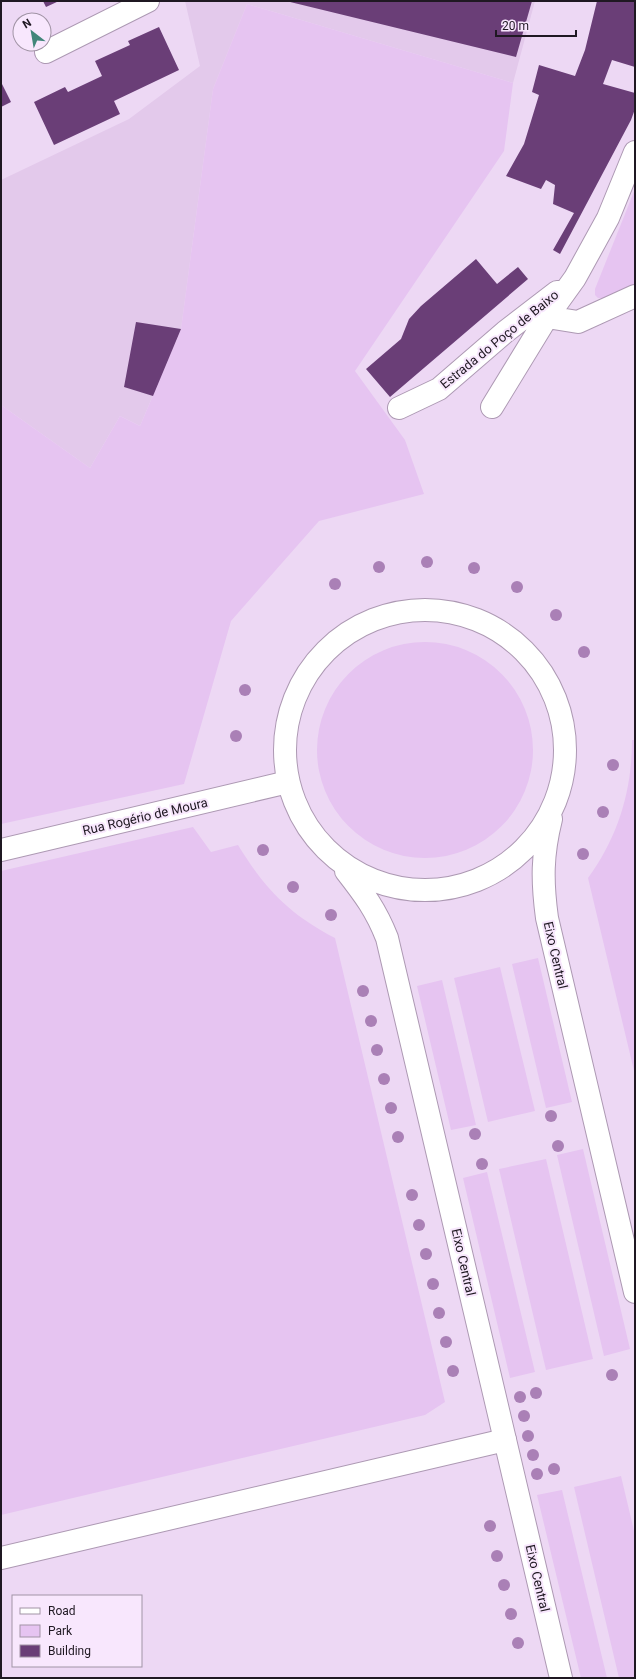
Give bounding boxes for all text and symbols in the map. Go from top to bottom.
north arrow [12,12,52,52]
scale bar [496,12,576,38]
text: N [20,16,34,31]
text: 20 m [502,19,529,33]
street label: Estrada do Poço de Baixo [437,287,561,392]
street label: Rua Rogério de Moura [81,795,209,838]
street label: Eixo Central [540,920,571,990]
street label: Eixo Central [448,1227,479,1297]
street label: Eixo Central [522,1543,553,1613]
legend [12,1595,142,1667]
text: Road [48,1604,76,1618]
text: Park [48,1624,73,1638]
text: Building [48,1644,91,1658]

